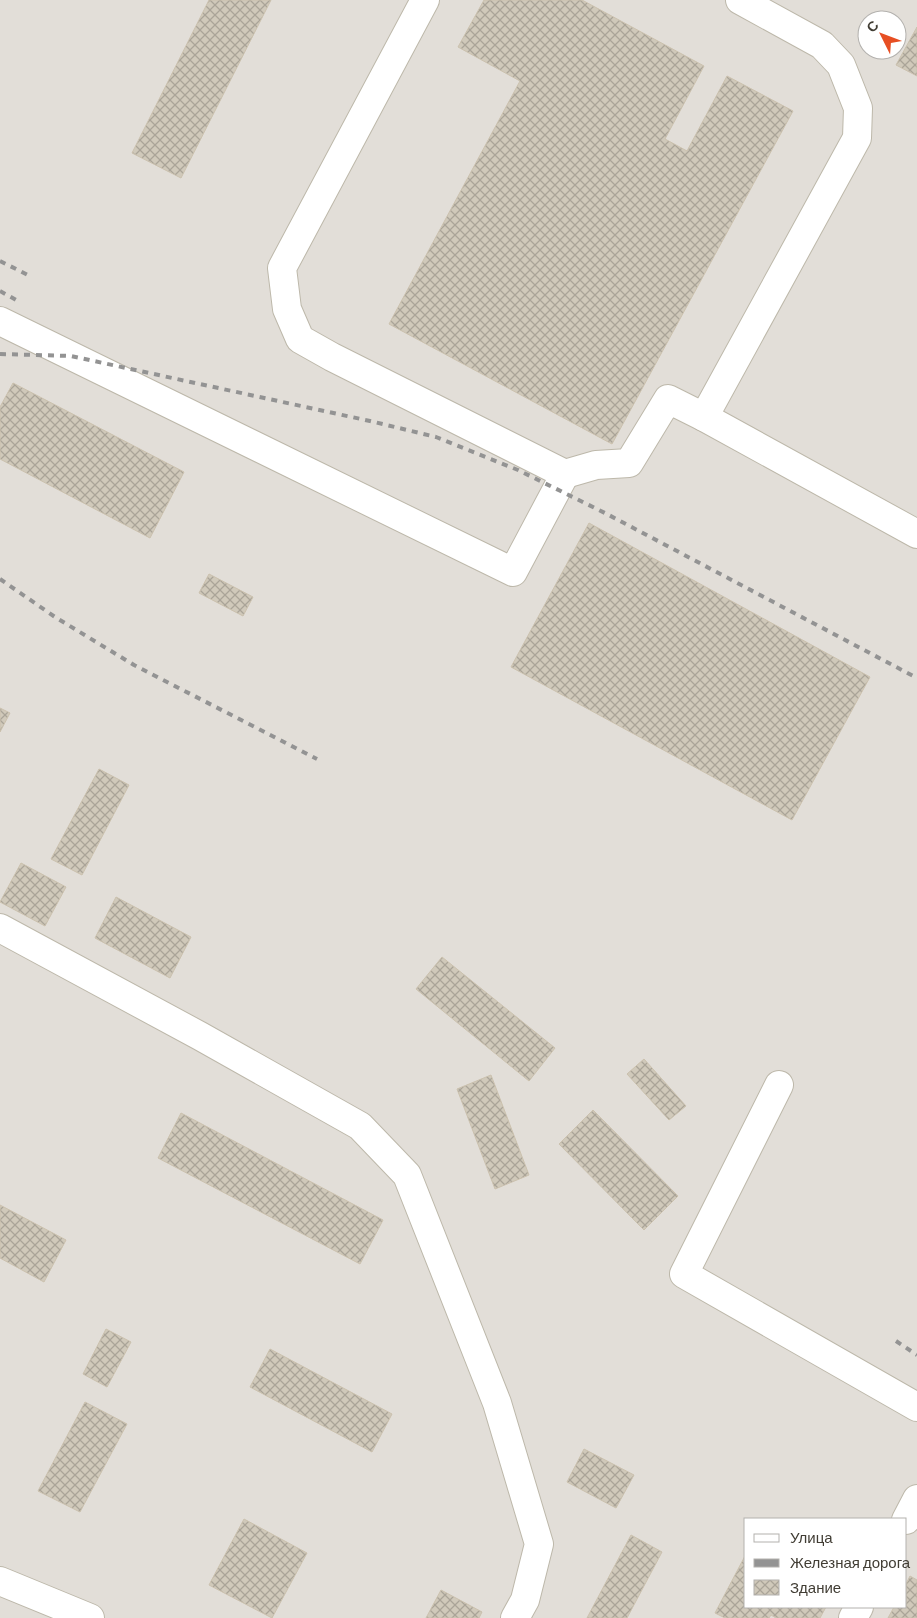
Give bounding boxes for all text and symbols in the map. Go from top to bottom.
north arrow [857,10,907,60]
text: С [862,17,882,35]
legend [744,1518,907,1608]
text: Улица [790,1528,833,1546]
text: Железная дорога [790,1553,911,1571]
text: Здание [790,1578,841,1596]

